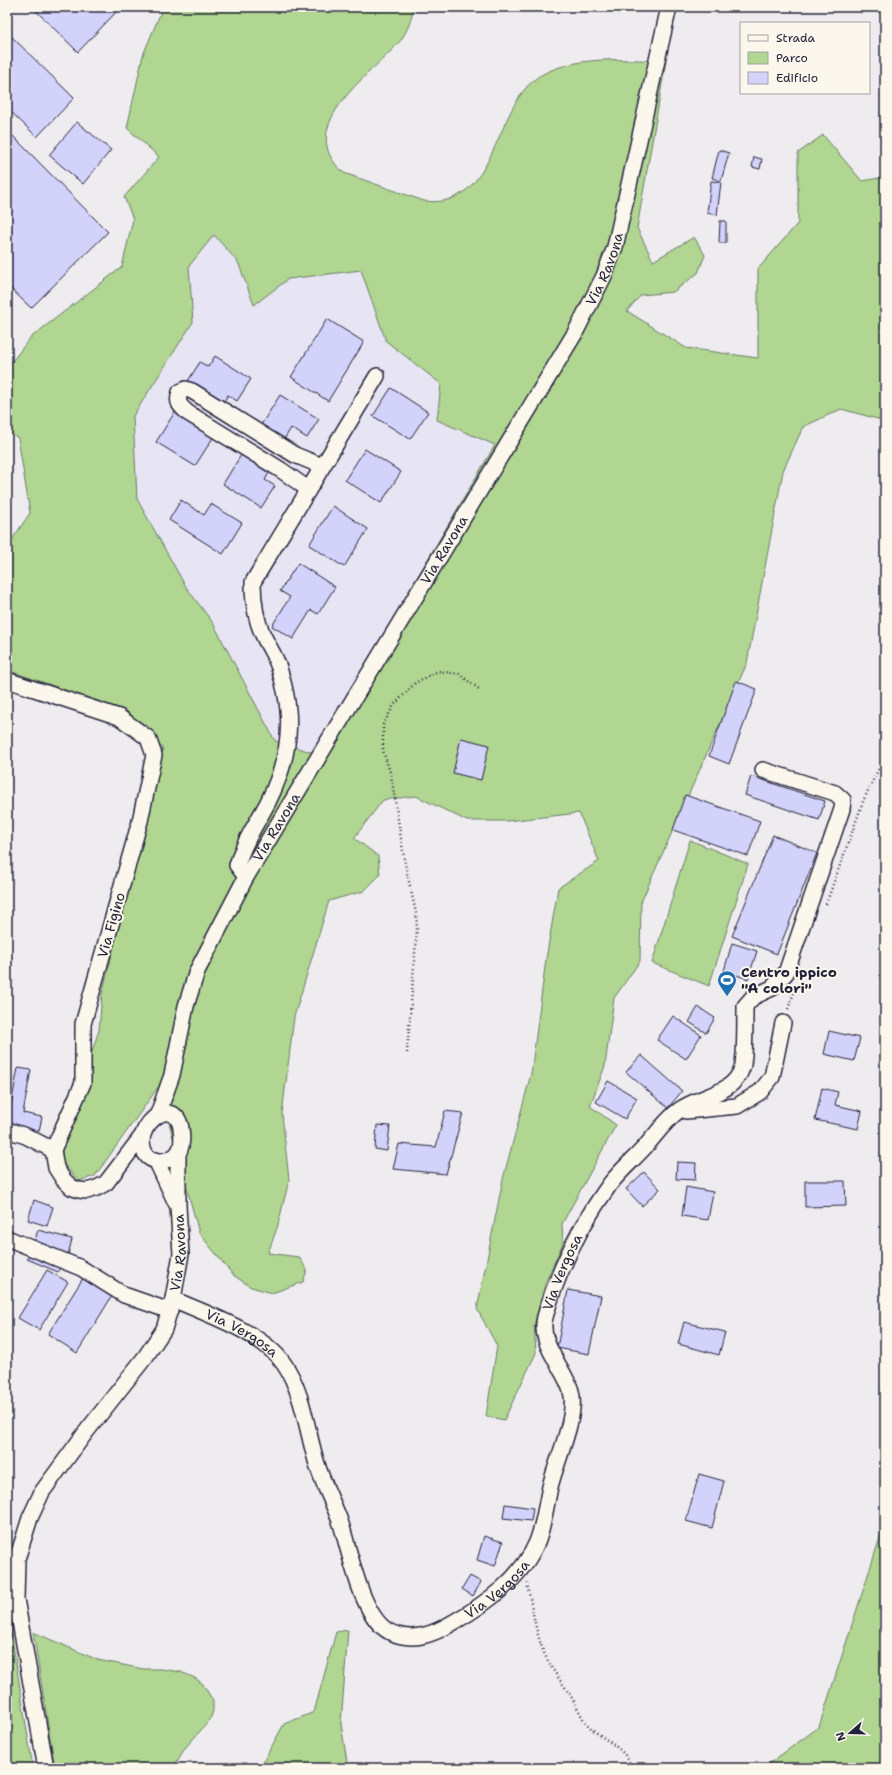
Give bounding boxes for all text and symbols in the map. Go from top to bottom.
legend [740,22,870,94]
text: Strada [776,30,816,46]
text: Parco [776,50,808,66]
text: Edificio [776,70,818,86]
street label: Via Ravona [582,231,627,309]
street label: Via Ravona [416,512,472,587]
street label: Via Ravona [249,789,304,865]
street label: Via Figino [93,890,129,960]
place label: Centro ippico "A colori" [741,963,837,997]
sports icon: Centro ippico "A colori" [716,969,738,997]
street label: Via Ravona [166,1214,190,1293]
street label: Via Vergosa [538,1231,586,1312]
street label: Via Vergosa [203,1305,282,1361]
street label: Via Vergosa [461,1556,534,1623]
north arrow [830,1713,870,1753]
text: N [832,1729,850,1743]

